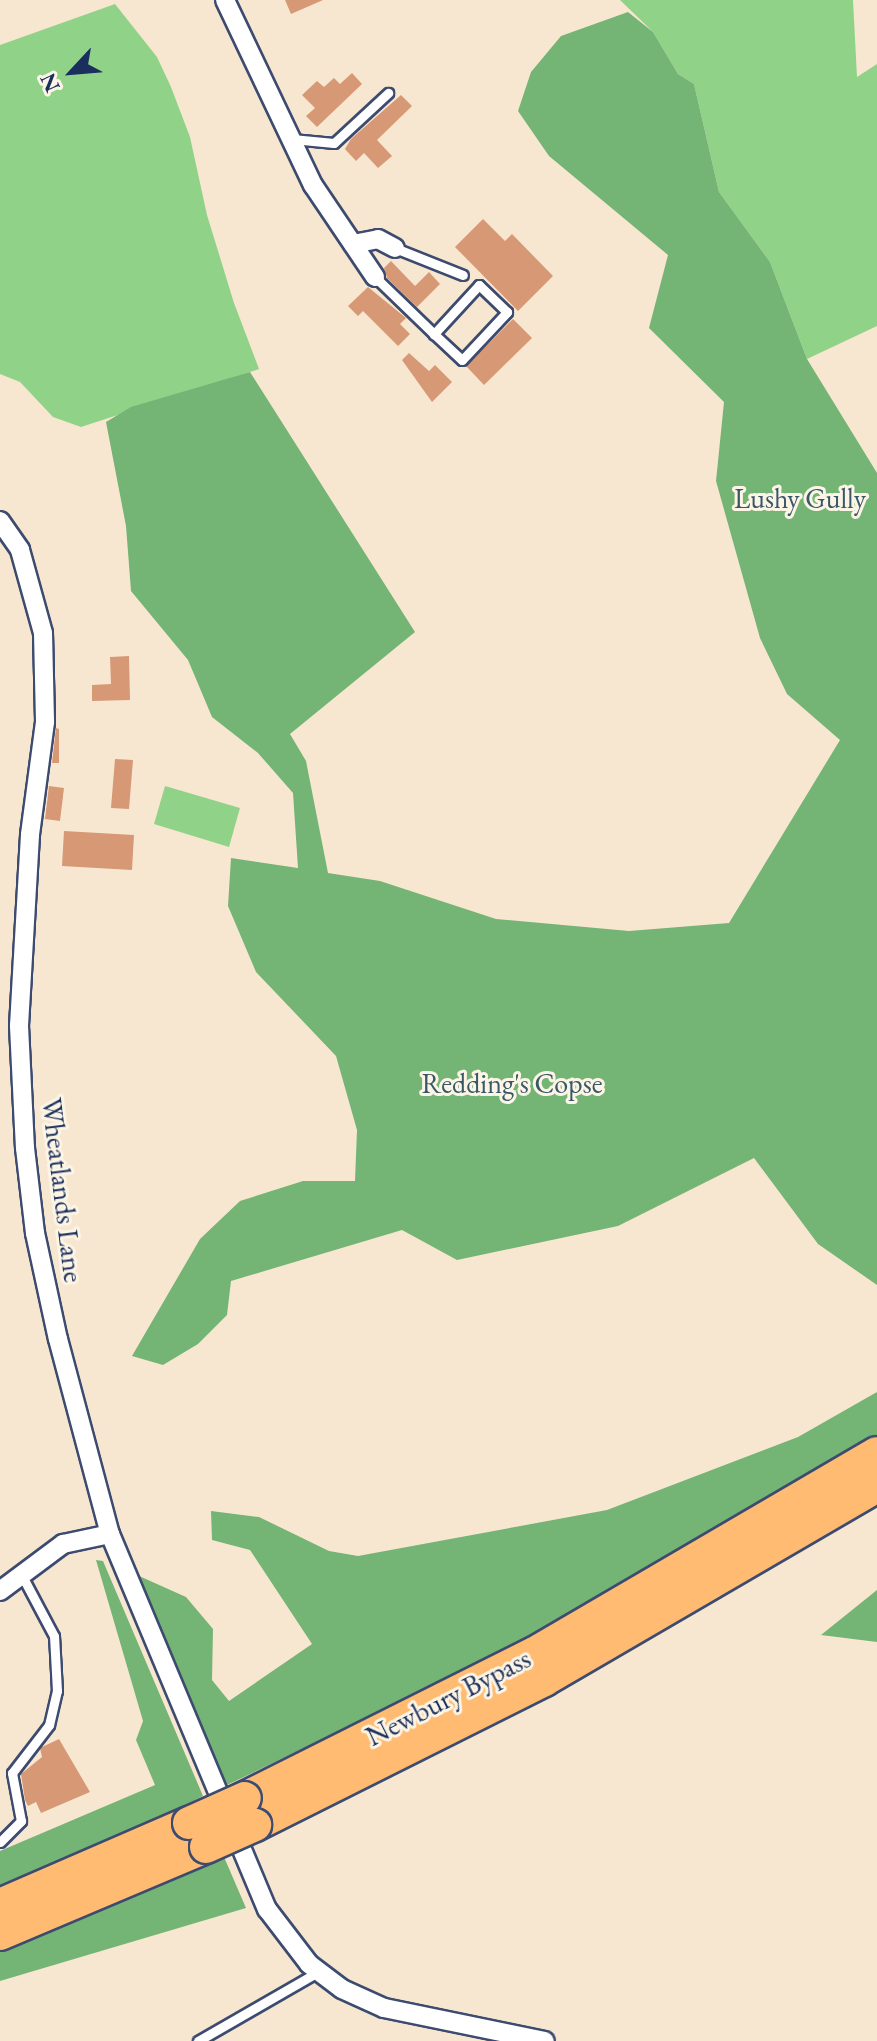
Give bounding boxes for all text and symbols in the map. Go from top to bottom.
north arrow [32,32,112,112]
text: N [33,68,67,97]
park label: Lushy Gully [734,481,866,515]
park label: Redding's Copse [421,1066,603,1100]
street label: Wheatlands Lane [35,1096,91,1284]
street label: Newbury Bypass [360,1641,536,1753]

